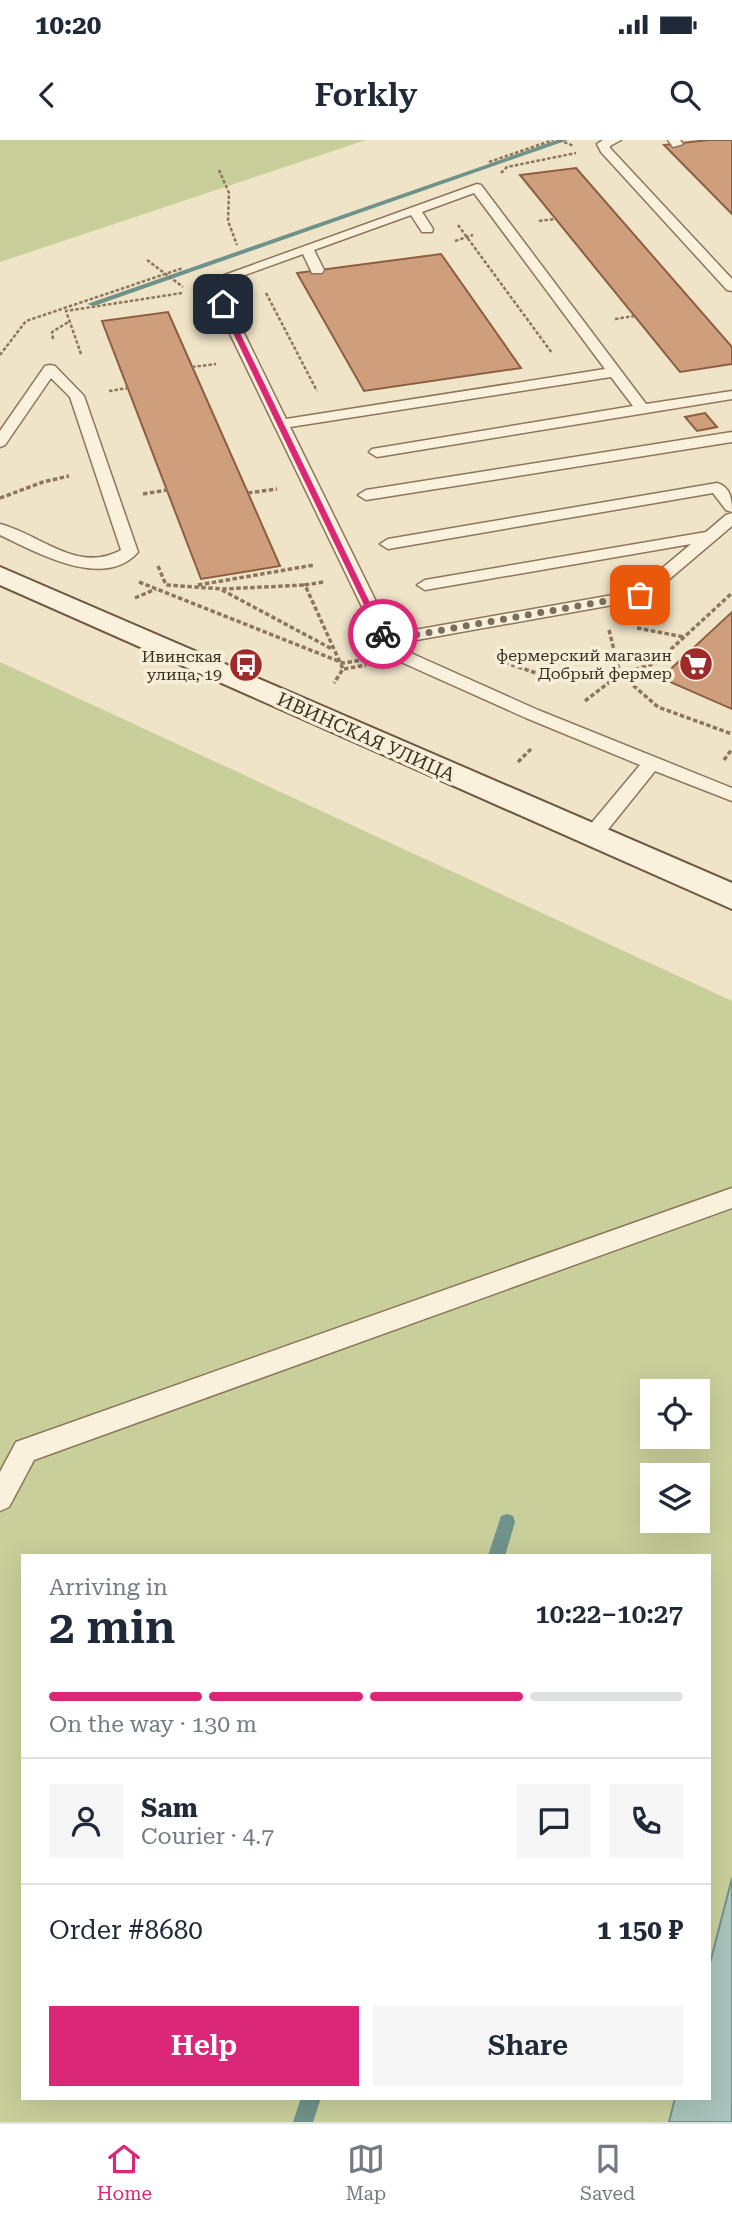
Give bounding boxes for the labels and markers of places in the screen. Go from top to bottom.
pin [193,274,253,334]
pin [610,565,670,625]
supermarket icon: фермерский магазин Добрый фермер [677,645,715,683]
bus stop icon: Ивинская улица, 19 [227,646,265,684]
place label: фермерский магазин Добрый фермер [496,646,672,683]
place label: Ивинская улица, 19 [142,647,222,684]

